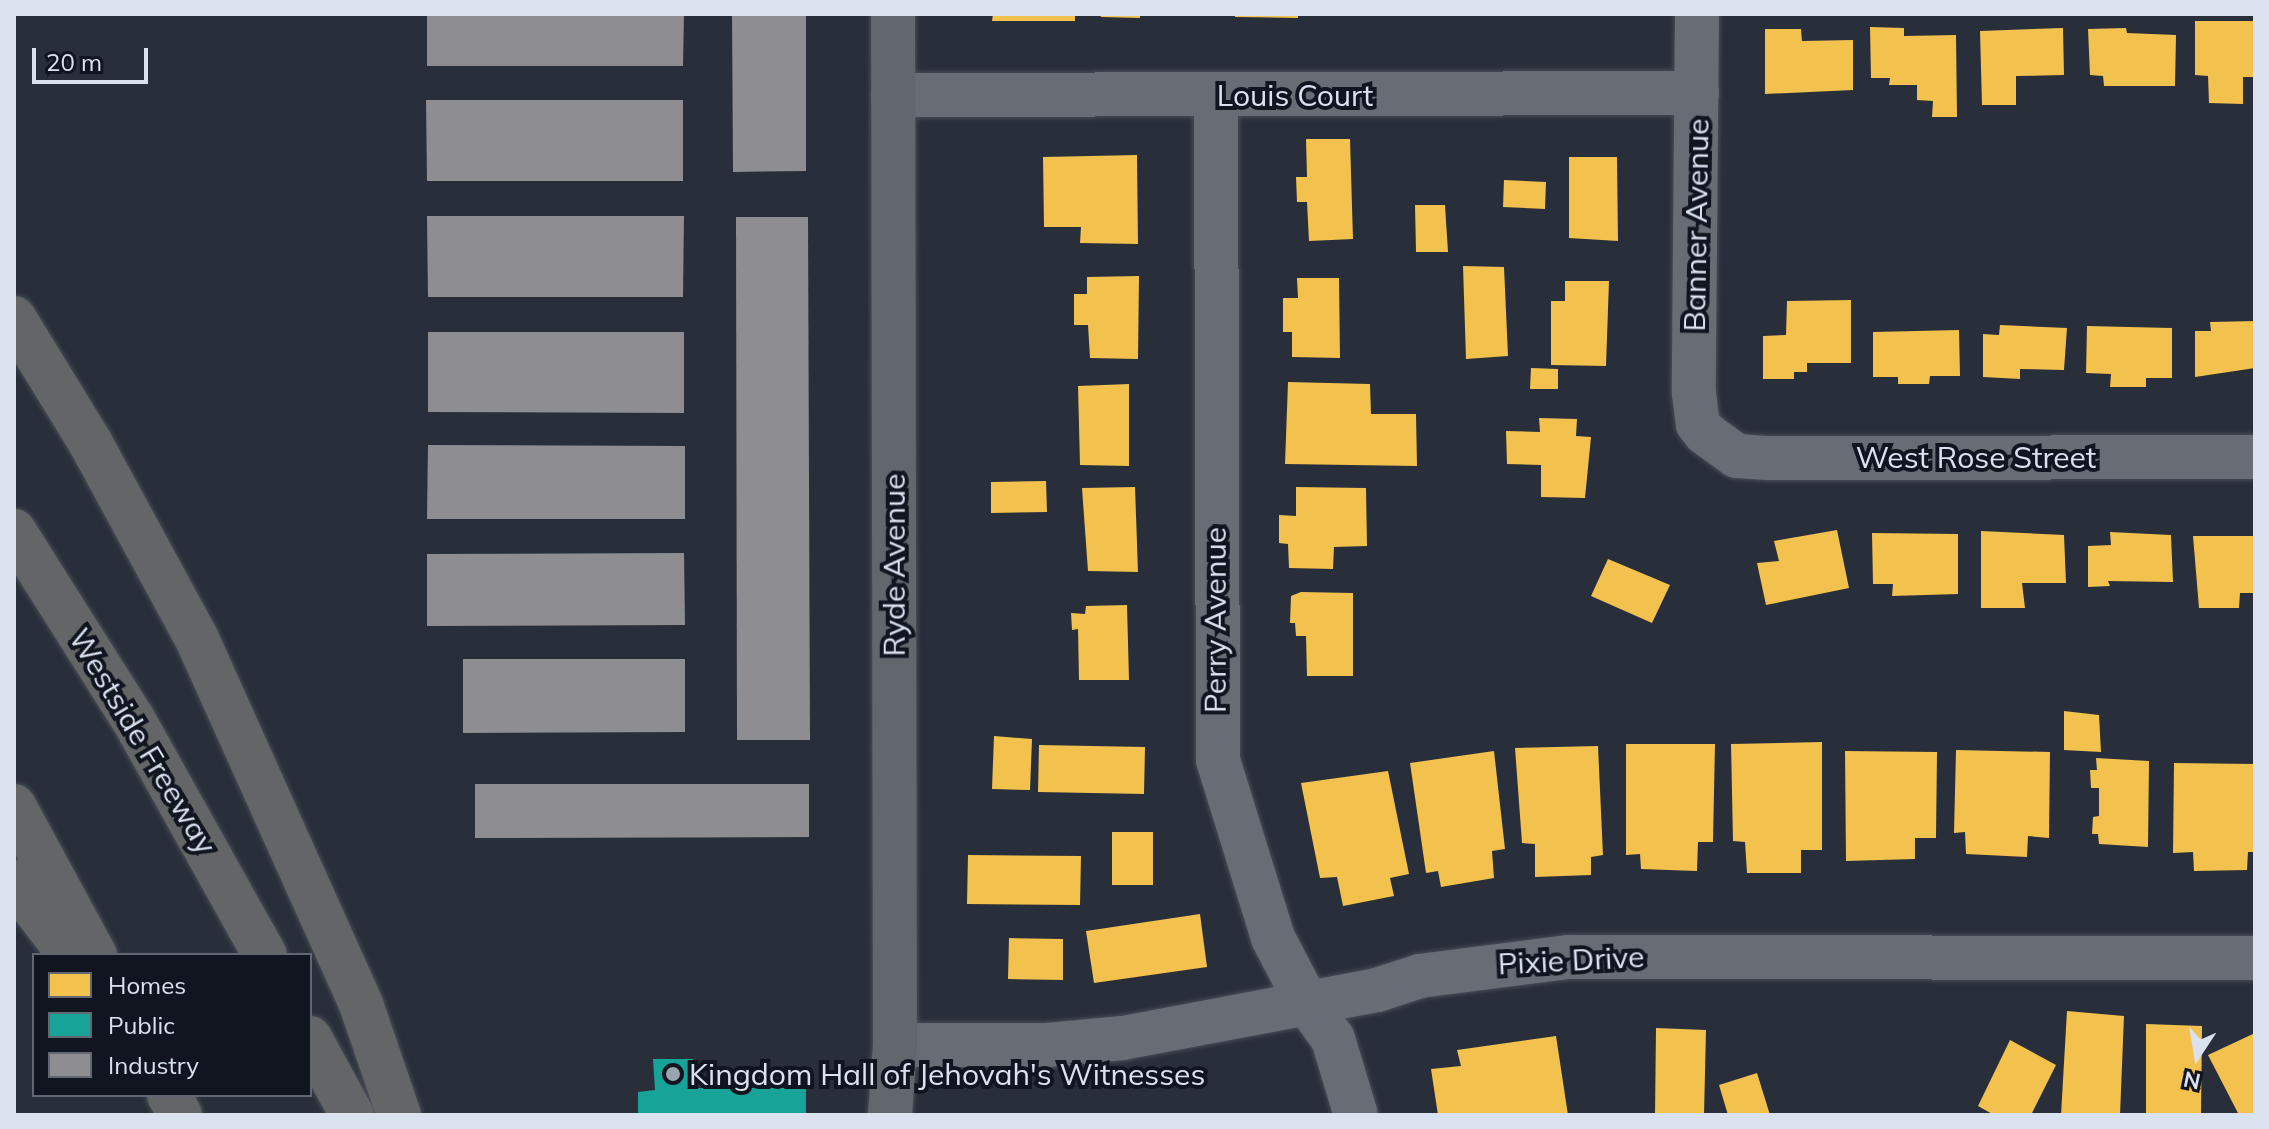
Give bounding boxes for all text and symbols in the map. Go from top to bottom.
scale bar [36,32,152,82]
text: 20 m [46,47,102,77]
street label: Louis Court [1217,77,1373,113]
street label: Banner Avenue [1676,118,1716,332]
street label: West Rose Street [1856,439,2096,475]
street label: Ryde Avenue [876,473,912,657]
street label: Perry Avenue [1197,527,1233,713]
street label: Westside Freeway [61,622,225,860]
street label: Pixie Drive [1497,938,1645,982]
legend [32,953,312,1097]
text: Homes [108,970,186,1000]
text: Public [108,1010,175,1040]
north arrow [2157,1017,2237,1097]
text: Industry [108,1050,199,1080]
place label: Kingdom Hall of Jehovah's Witnesses [689,1056,1205,1092]
marker: Kingdom Hall of Jehovah's Witnesses [664,1065,682,1083]
text: N [2181,1065,2203,1096]

